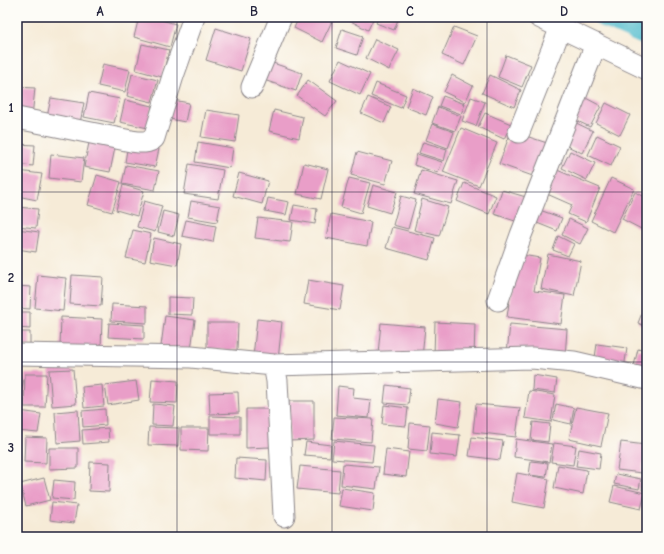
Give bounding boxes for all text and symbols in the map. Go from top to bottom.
text: A [96,4,104,19]
text: B [250,4,258,19]
text: C [406,4,414,19]
text: D [560,4,568,19]
text: 1 [8,100,14,115]
text: 2 [8,270,14,285]
text: 3 [8,440,14,455]

